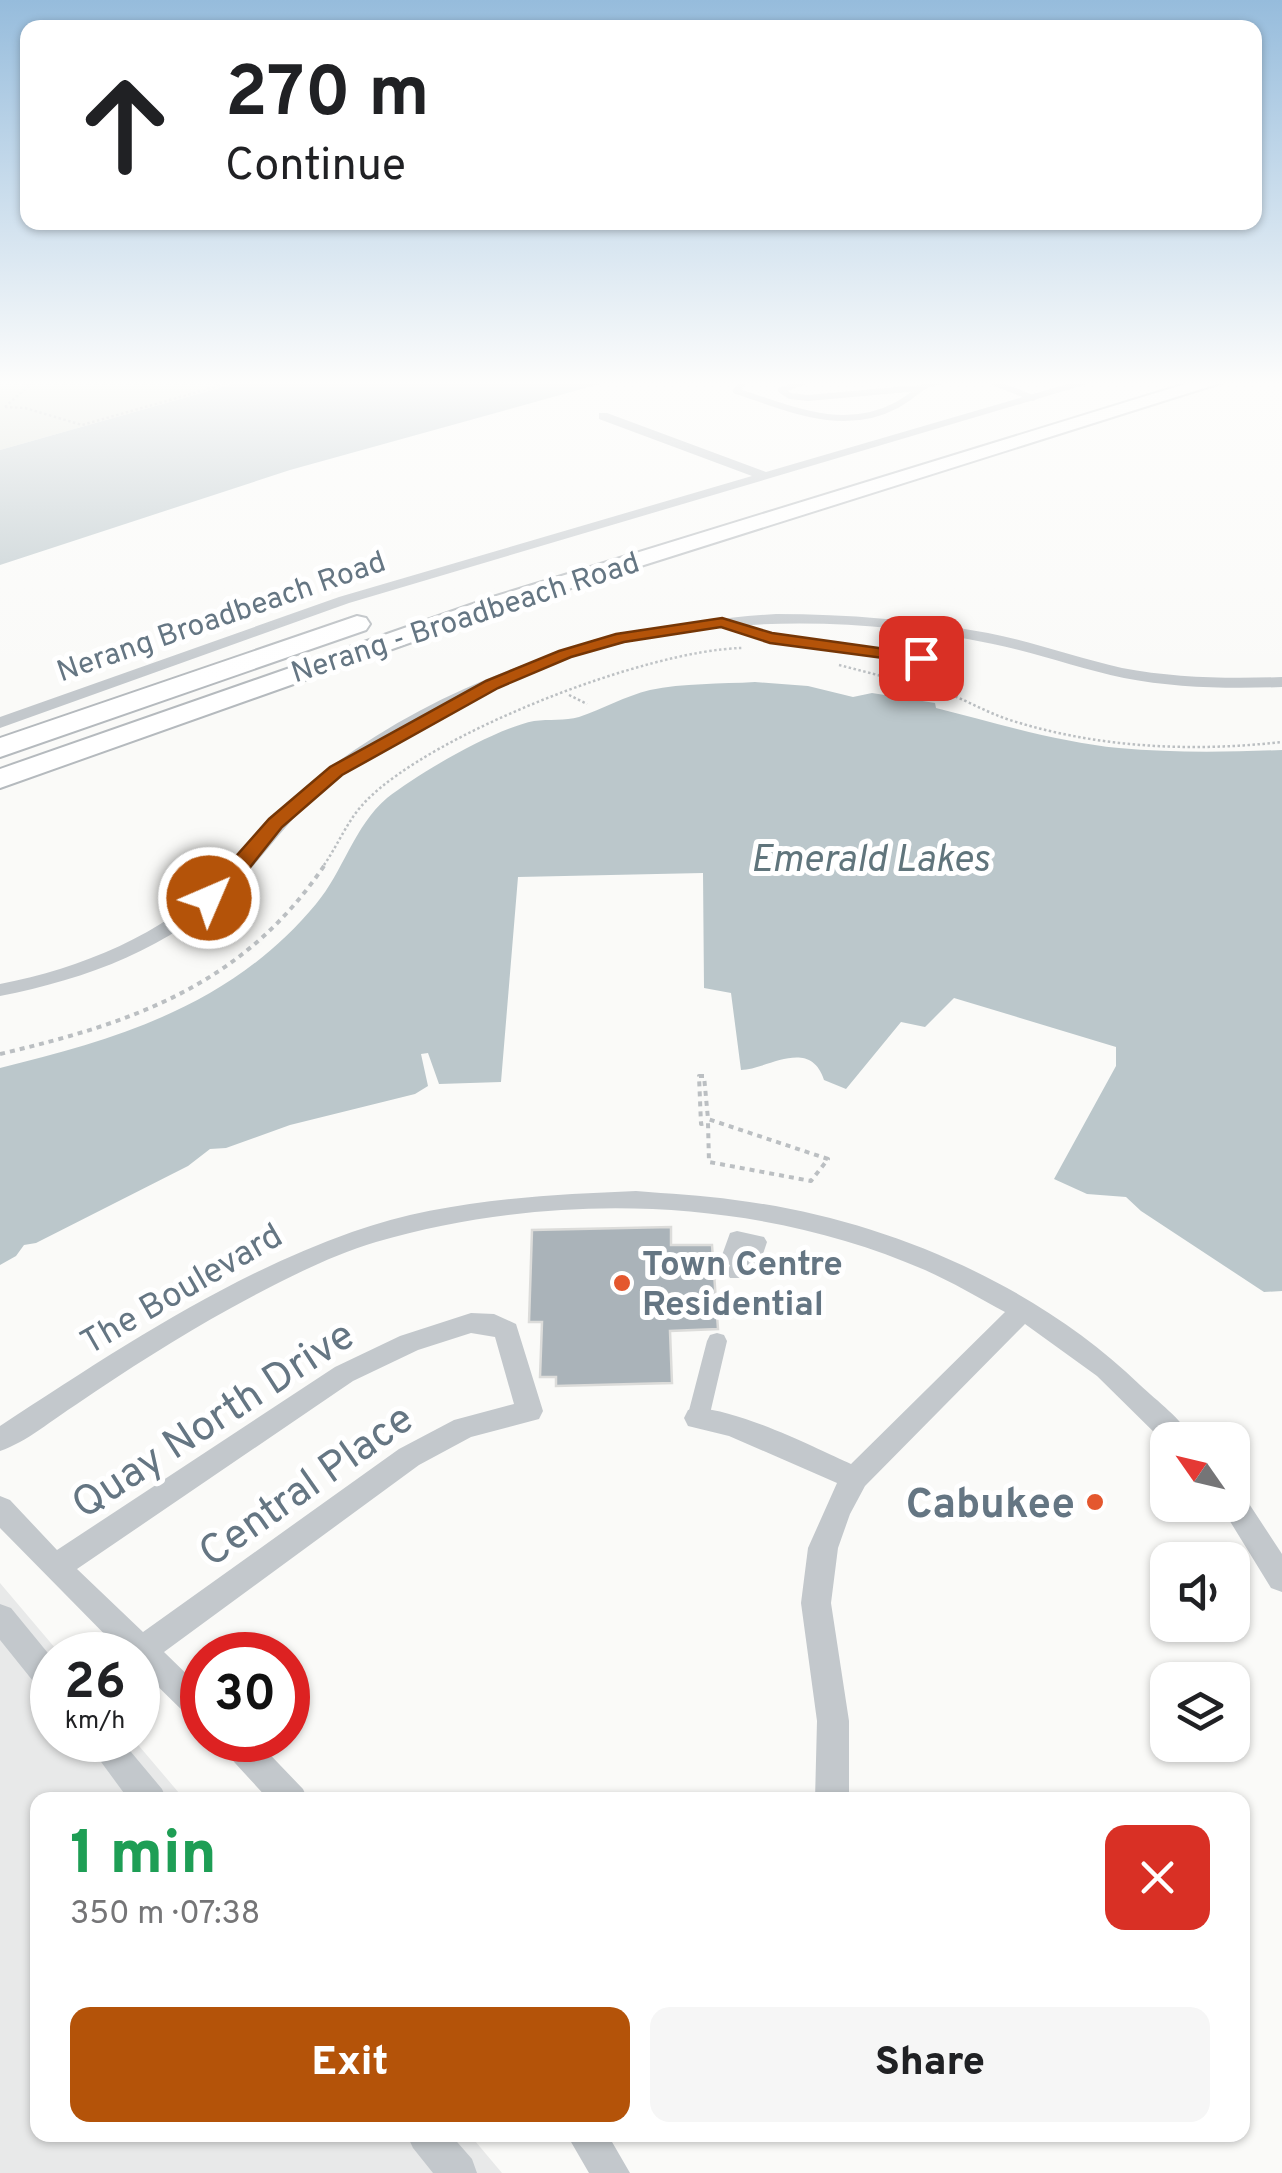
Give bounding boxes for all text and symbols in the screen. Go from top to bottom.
text: 270 m [225,52,430,141]
icon: ahead [60,60,190,190]
text: Continue [225,139,406,196]
street label: Nerang Broadbeach Road [53,545,391,692]
street label: Nerang - Broadbeach Road [287,546,645,693]
pin [879,616,964,701]
icon: arrive [894,631,949,686]
water label: Emerald Lakes [751,837,990,886]
position arrow [157,846,261,950]
street label: The Boulevard [74,1215,291,1366]
place label: Town Centre Residential [642,1244,843,1328]
marker: Town Centre Residential [611,1272,633,1294]
street label: Quay North Drive [63,1311,366,1533]
street label: Central Place [190,1394,425,1581]
north arrow [1150,1422,1250,1522]
map controls [1150,1422,1250,1762]
place label: Cabukee [906,1480,1075,1533]
marker: Cabukee [1084,1491,1106,1513]
button: sound [1150,1542,1250,1642]
speed limit sign: 30 [180,1632,310,1762]
text: 26 [64,1653,126,1716]
button: layers [1150,1662,1250,1762]
text: km/h [65,1706,125,1738]
text: 1 min [70,1819,217,1895]
button: close [1105,1825,1210,1930]
text: 350 m · 07:38 [70,1895,260,1935]
button: Exit [70,2007,630,2122]
button: Share [650,2007,1210,2122]

